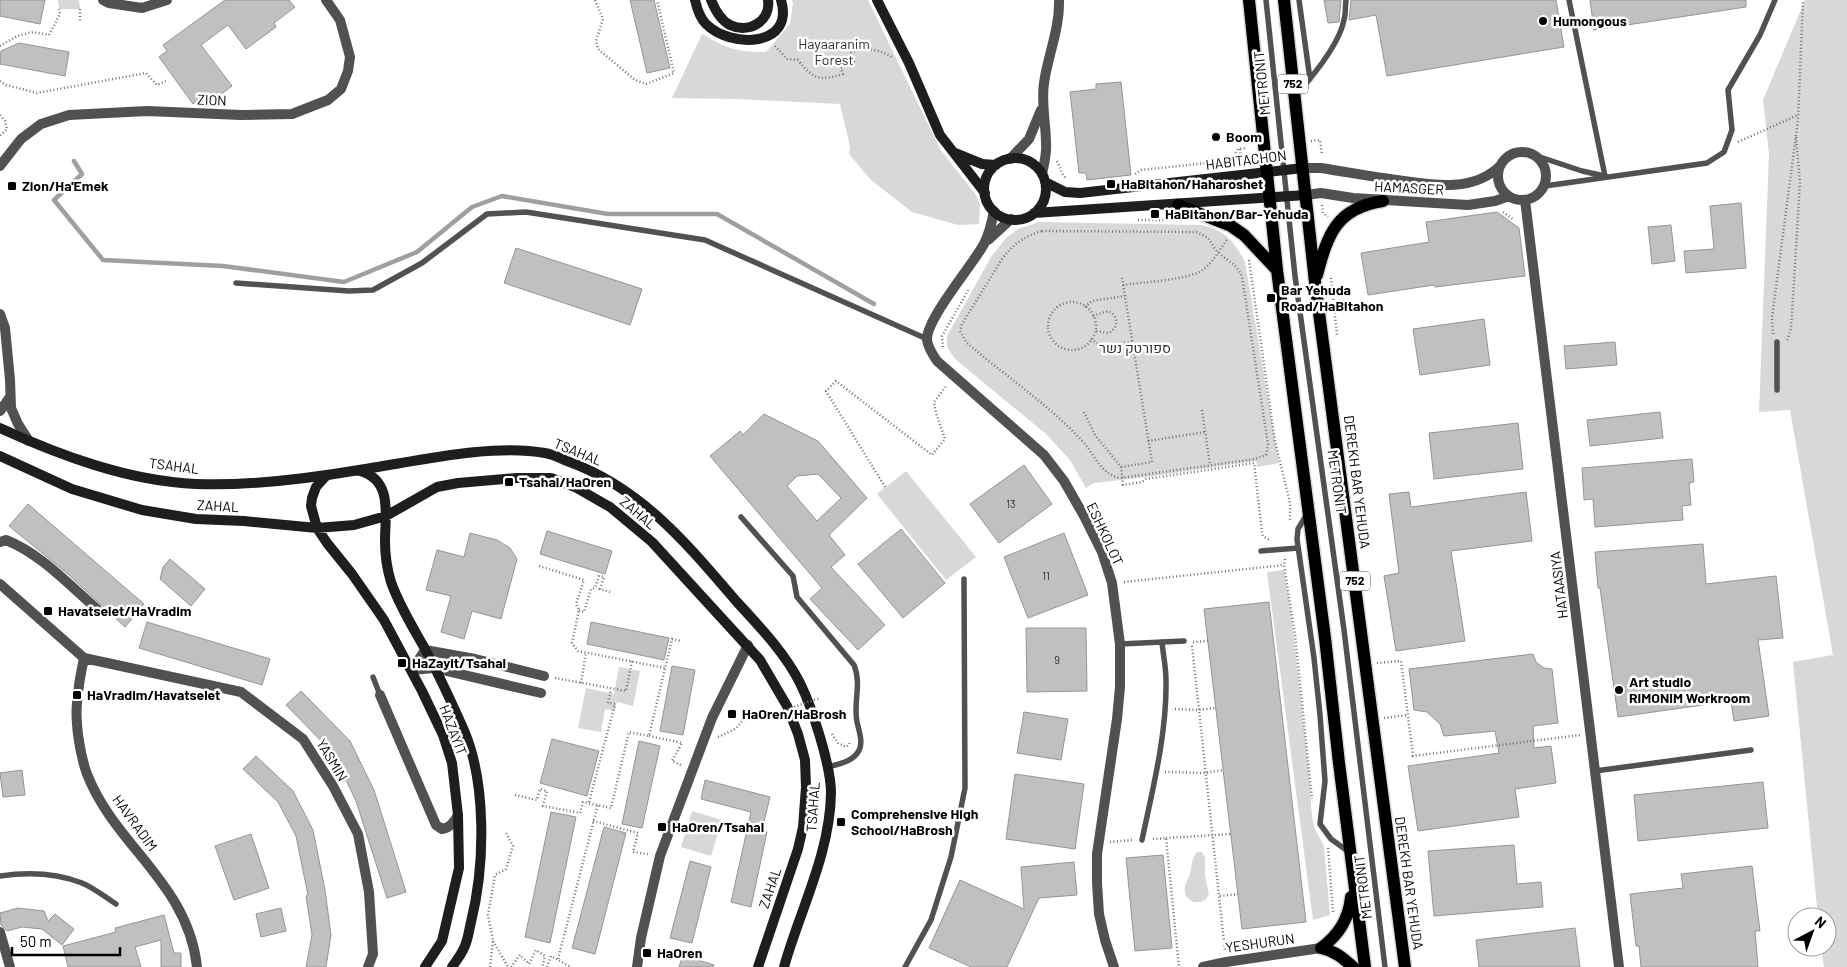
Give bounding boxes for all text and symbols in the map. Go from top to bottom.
place label: Humongous [1553,12,1627,29]
marker: Humongous [1537,15,1549,27]
park label: Hayaaranim Forest [798,35,870,68]
street label: METRONIT [1250,50,1273,116]
road number: 752 [1278,74,1308,94]
street label: ZION [197,90,227,109]
place label: Boom [1226,128,1262,145]
marker: Boom [1210,131,1222,143]
street label: HABITACHON [1204,146,1287,173]
place label: HaBitahon/Haharoshet [1121,175,1263,192]
place label: Zion/Ha'Emek [22,177,109,194]
street label: HAMASGER [1374,177,1444,198]
marker: HaBitahon/Haharoshet [1105,178,1117,190]
marker: Zion/Ha'Emek [6,180,18,192]
place label: HaBitahon/Bar-Yehuda [1165,205,1308,222]
marker: HaBitahon/Bar-Yehuda [1149,208,1161,220]
place label: Bar Yehuda Road/HaBitahon [1281,281,1383,314]
marker: Bar Yehuda Road/HaBitahon [1265,292,1277,304]
park label: ספורטק נשר [1099,339,1171,356]
street label: DEREKH BAR YEHUDA [1341,414,1374,550]
street label: TSAHAL [552,434,605,469]
street label: METRONIT [1325,449,1350,515]
street label: TSAHAL [148,454,200,477]
place label: Tsahal/HaOren [519,473,611,490]
marker: Tsahal/HaOren [503,476,515,488]
street label: ZAHAL [617,493,660,533]
street label: ZAHAL [197,496,239,515]
house number: 13 [1006,497,1016,510]
street label: ESHKOLOT [1084,500,1127,568]
street label: HATAASIYA [1546,550,1571,620]
house number: 11 [1042,569,1050,582]
road number: 752 [1340,572,1370,590]
place label: Havatselet/HaVradim [58,602,192,619]
marker: Havatselet/HaVradim [42,605,54,617]
house number: 9 [1054,653,1060,666]
place label: HaZayit/Tsahal [412,654,506,671]
marker: HaZayit/Tsahal [396,657,408,669]
place label: Art studio RIMONIM Workroom [1629,673,1751,706]
marker: Art studio RIMONIM Workroom [1613,684,1625,696]
place label: HaVradim/Havatselet [87,686,220,703]
marker: HaVradim/Havatselet [71,689,83,701]
street label: HAZAYIT [436,702,471,758]
place label: HaOren/HaBrosh [742,705,846,722]
marker: HaOren/HaBrosh [726,708,738,720]
street label: YASMIN [313,736,352,784]
street label: TSAHAL [802,781,823,833]
street label: HAVRADIM [109,791,161,854]
place label: Comprehensive High School/HaBrosh [851,805,978,838]
street label: DEREKH BAR YEHUDA [1392,815,1427,951]
marker: Comprehensive High School/HaBrosh [835,816,847,828]
place label: HaOren/Tsahal [672,818,764,835]
marker: HaOren/Tsahal [656,821,668,833]
street label: METRONIT [1350,854,1375,920]
street label: ZAHAL [755,865,784,910]
north arrow [1787,907,1837,957]
text: N [1812,912,1830,931]
scale bar [12,924,120,956]
street label: YESHURUN [1224,929,1296,956]
text: 50 m [20,932,52,950]
place label: HaOren [657,944,702,961]
marker: HaOren [641,947,653,959]

